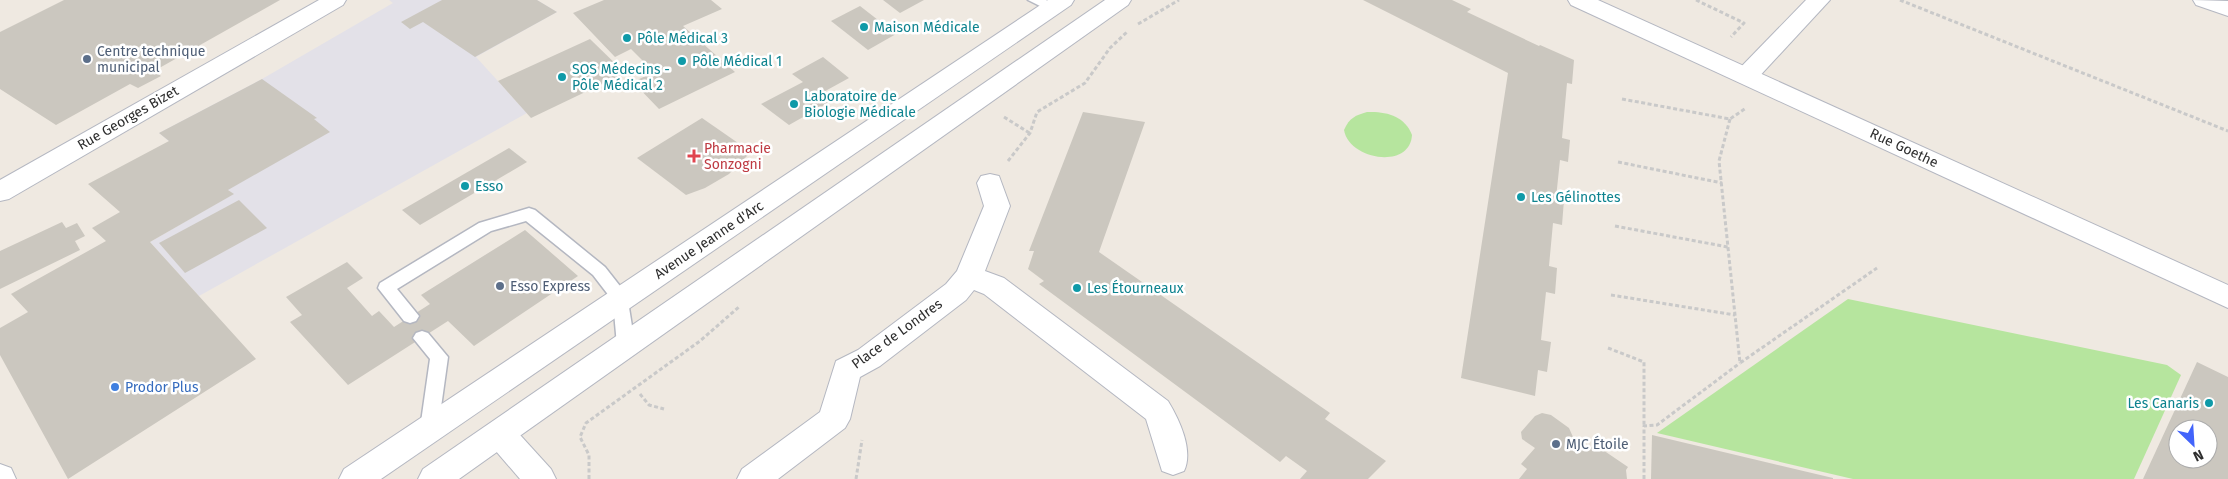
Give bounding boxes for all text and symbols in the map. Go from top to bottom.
place label: Maison Médicale [874,19,980,36]
marker: Maison Médicale [858,21,870,33]
place label: Pôle Médical 3 [637,30,728,47]
marker: Pôle Médical 3 [621,32,633,44]
place label: Centre technique municipal [97,43,205,76]
marker: Centre technique municipal [81,53,93,65]
place label: Pôle Médical 1 [692,53,782,70]
marker: Pôle Médical 1 [676,55,688,67]
place label: SOS Médecins - Pôle Médical 2 [572,61,670,94]
marker: SOS Médecins - Pôle Médical 2 [556,71,568,83]
street label: Rue Georges Bizet [74,82,182,154]
place label: Laboratoire de Biologie Médicale [804,88,916,121]
marker: Laboratoire de Biologie Médicale [788,98,800,110]
street label: Rue Goethe [1867,125,1941,171]
place label: Pharmacie Sonzogni [704,140,771,173]
marker: Pharmacie Sonzogni [688,150,700,162]
place label: Esso [475,178,504,195]
marker: Esso [459,180,471,192]
place label: Les Gélinottes [1531,189,1621,206]
marker: Les Gélinottes [1515,191,1527,203]
street label: Avenue Jeanne d'Arc [651,197,767,283]
place label: Esso Express [510,278,591,295]
place label: Les Étourneaux [1087,279,1184,297]
marker: Esso Express [494,280,506,292]
marker: Les Étourneaux [1071,282,1083,294]
street label: Place de Londres [848,295,946,373]
place label: Prodor Plus [125,379,199,396]
marker: Prodor Plus [109,381,121,393]
place label: Les Canaris [2127,395,2199,412]
marker: Les Canaris [2203,397,2215,409]
north arrow [2168,419,2218,469]
place label: MJC Étoile [1566,435,1629,453]
marker: MJC Étoile [1550,438,1562,450]
text: N [2190,446,2206,465]

